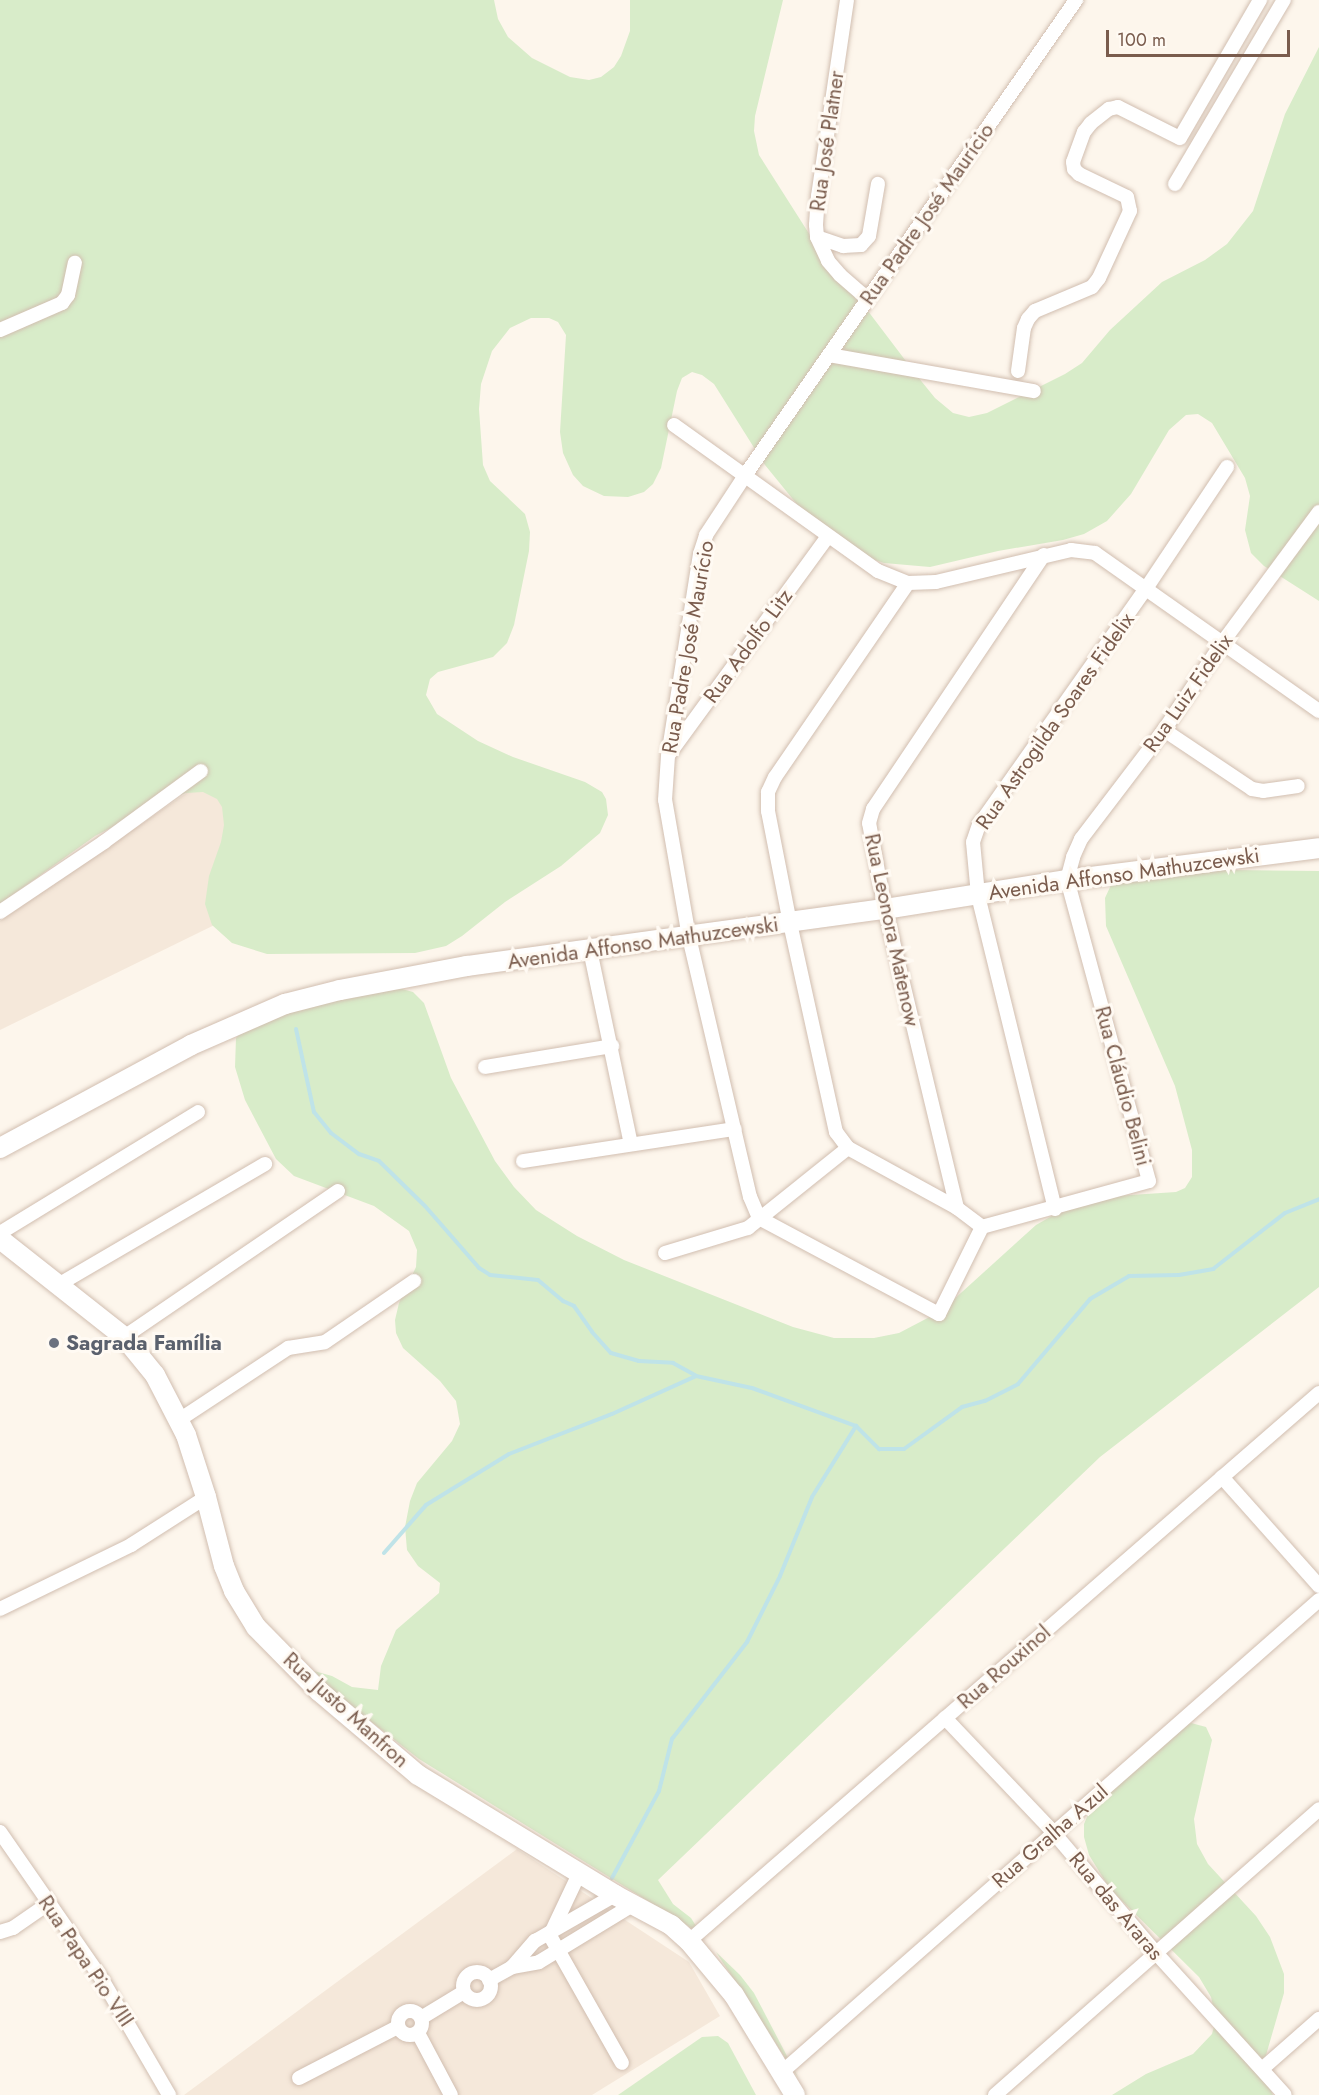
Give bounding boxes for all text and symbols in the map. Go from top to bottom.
scale bar [1109,18,1294,56]
text: 100 m [1117,27,1166,53]
street label: Rua José Platner [805,69,849,213]
street label: Rua Padre José Maurício [855,118,999,310]
street label: Rua Padre José Maurício [657,538,719,756]
street label: Rua Adolfo Litz [698,584,798,708]
street label: Rua Astrogilda Soares Fidelix [970,608,1140,834]
street label: Rua Luiz Fidelix [1138,629,1238,757]
street label: Rua Leonora Matenow [859,831,925,1029]
street label: Avenida Affonso Mathuzcewski [987,842,1261,906]
street label: Avenida Affonso Mathuzcewski [506,911,780,975]
street label: Rua Cláudio Belini [1090,1003,1156,1169]
place label: Sagrada Família [66,1330,222,1356]
marker: Sagrada Família [47,1336,61,1350]
street label: Rua Rouxinol [952,1620,1056,1714]
street label: Rua Justo Manfron [278,1647,414,1773]
street label: Rua Gralha Azul [987,1779,1113,1893]
street label: Rua das Araras [1064,1847,1168,1965]
street label: Rua Papa Pio VIII [33,1891,139,2031]

